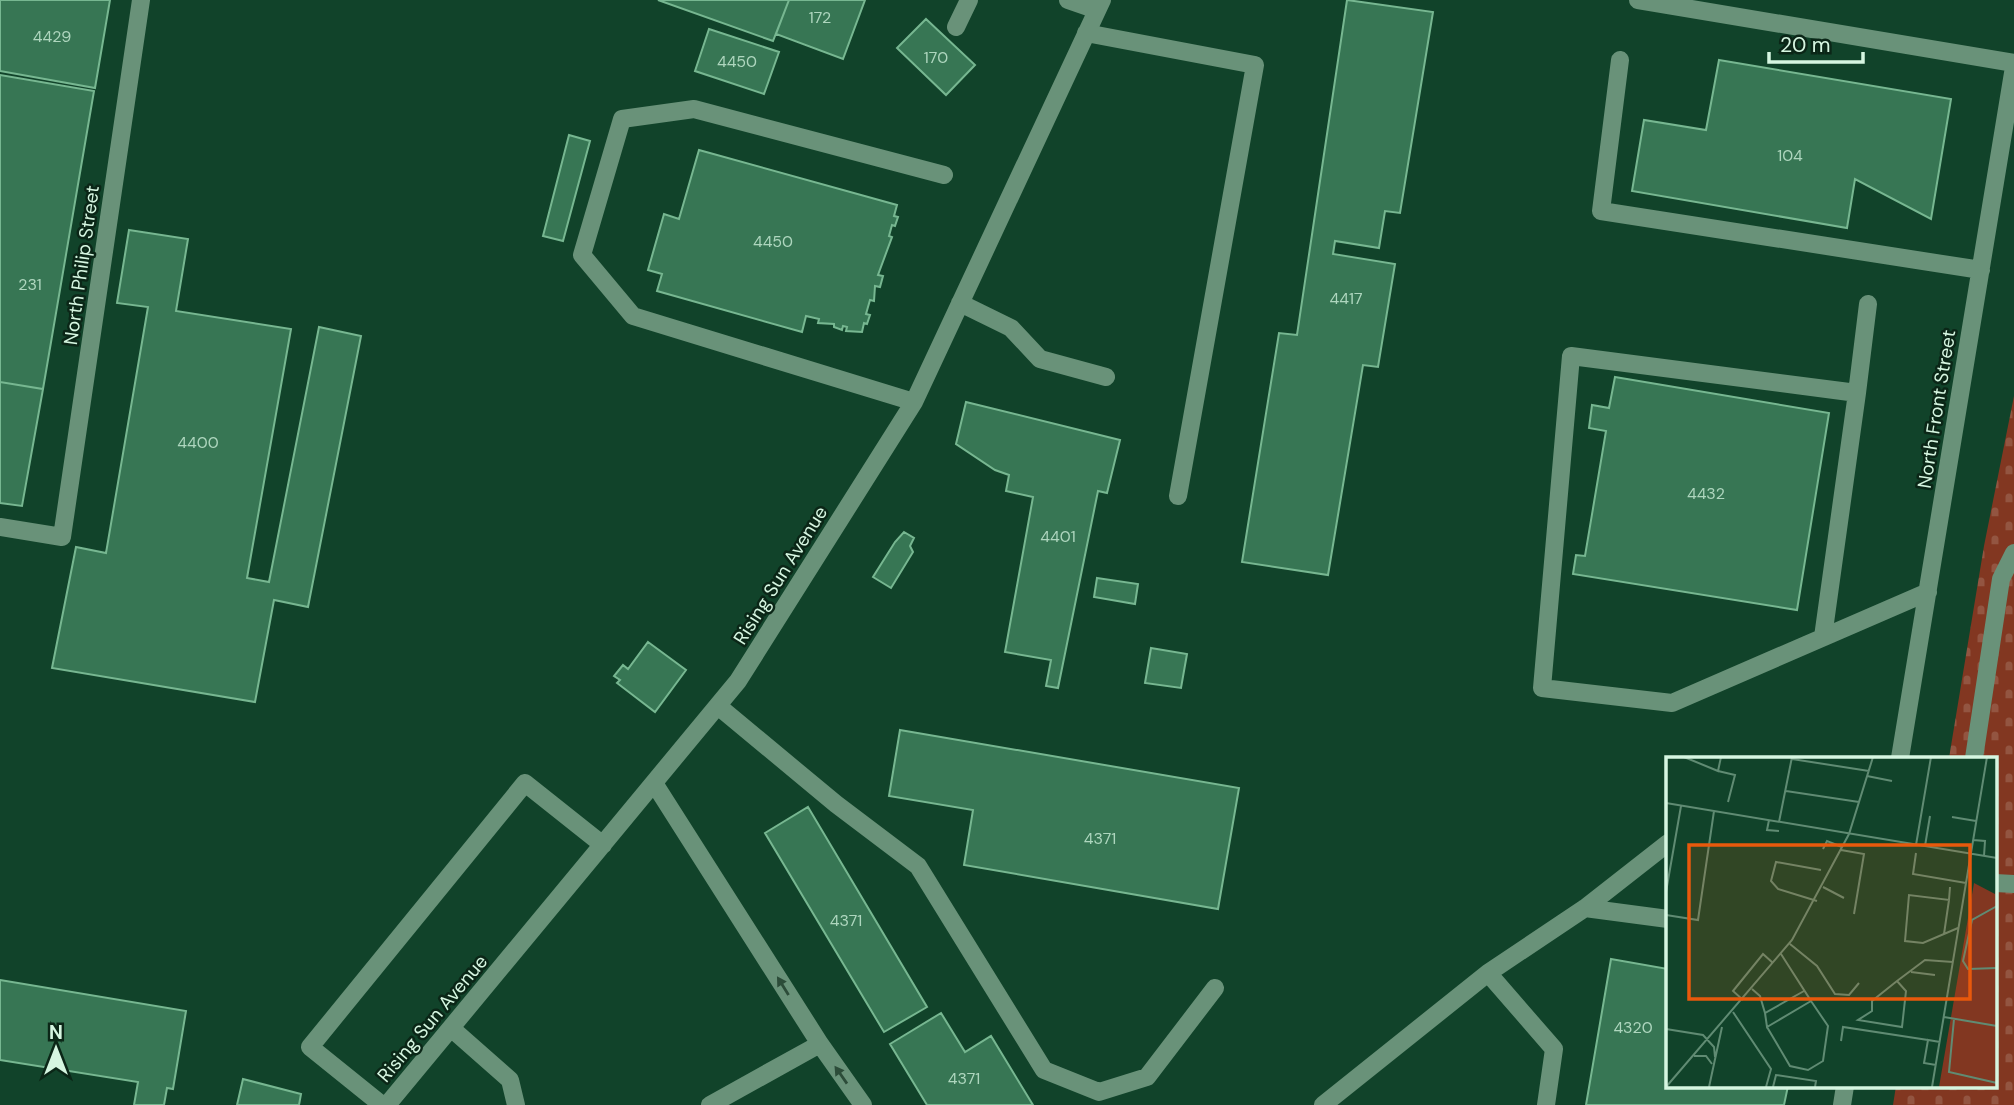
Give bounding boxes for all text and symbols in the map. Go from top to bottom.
house number: 172 [809,7,831,28]
scale bar [1769,21,1864,65]
house number: 4429 [33,26,71,47]
text: 20 m [1780,31,1831,59]
house number: 170 [924,47,948,68]
house number: 4450 [717,51,757,72]
house number: 104 [1777,145,1803,166]
street label: North Philip Street [58,184,105,347]
house number: 4450 [753,231,793,252]
house number: 231 [18,274,42,295]
house number: 4417 [1330,288,1362,309]
street label: North Front Street [1912,328,1961,490]
house number: 4400 [177,432,219,453]
house number: 4432 [1687,483,1725,504]
street label: Rising Sun Avenue [728,501,833,649]
house number: 4401 [1040,526,1076,547]
inset map [1666,757,1996,1088]
house number: 4371 [1084,828,1116,849]
house number: 4371 [830,910,862,931]
street label: Rising Sun Avenue [372,949,493,1087]
one-way arrow [777,977,790,996]
north arrow [21,1014,91,1084]
house number: 4320 [1613,1017,1653,1038]
text: N [49,1020,63,1045]
one-way arrow [835,1065,848,1084]
house number: 4371 [948,1068,980,1089]

